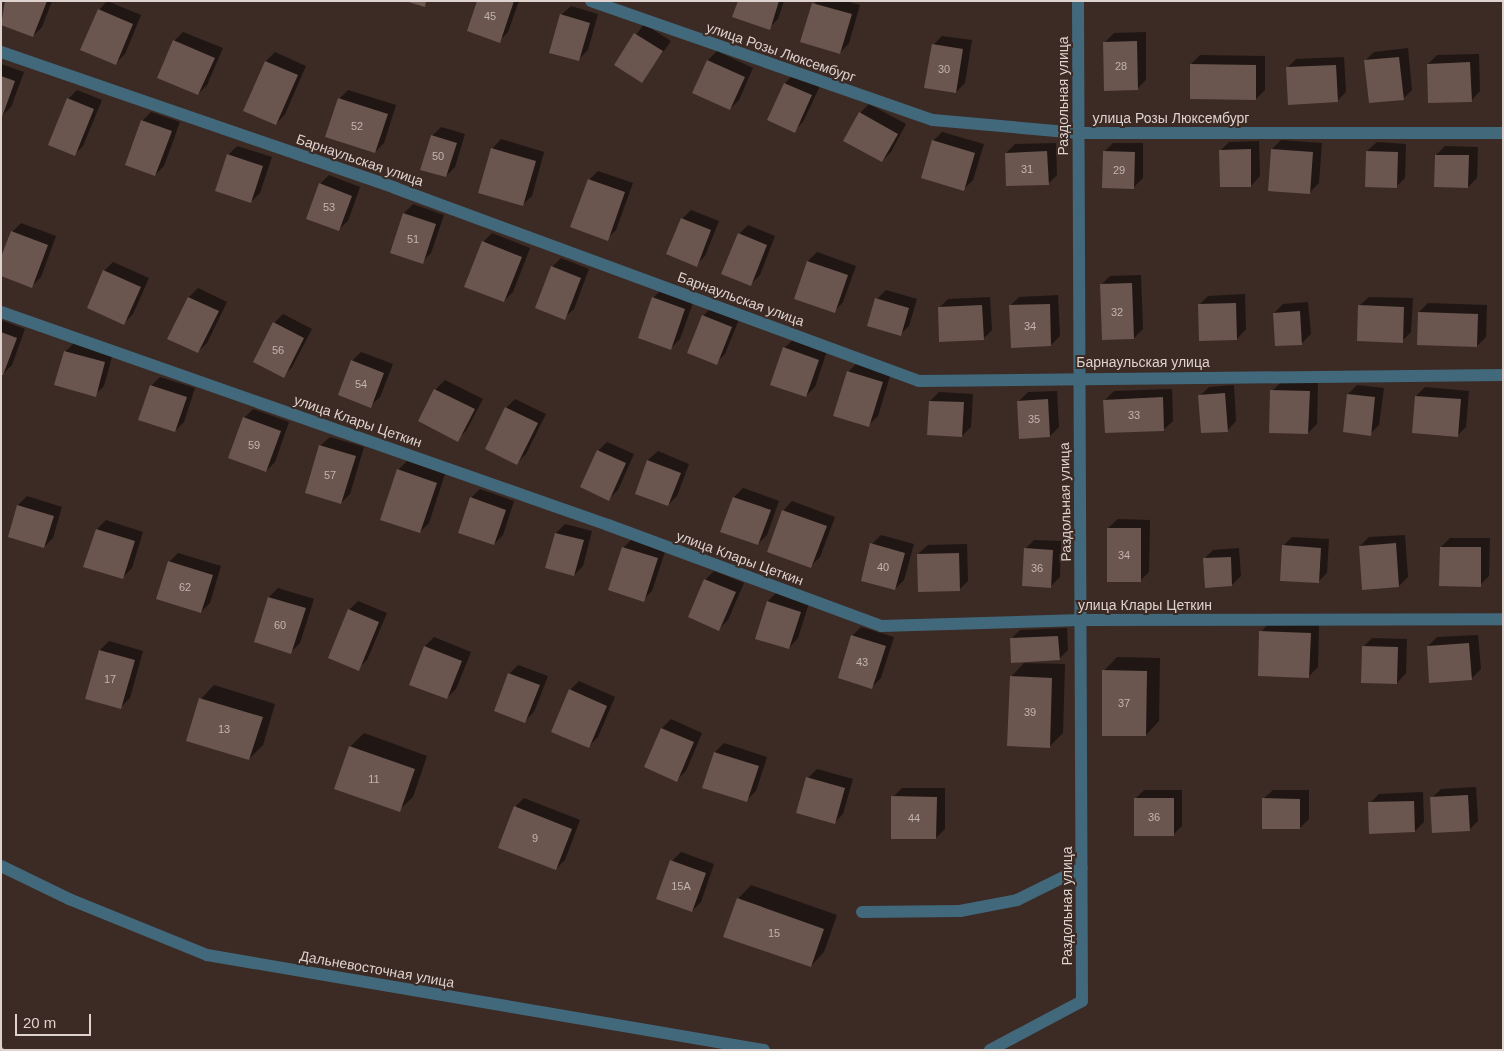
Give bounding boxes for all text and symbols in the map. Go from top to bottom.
house number: 45 [484,9,496,23]
street label: улица Розы Люксембург [704,19,858,85]
street label: Раздольная улица [1055,36,1071,156]
house number: 28 [1115,59,1127,73]
house number: 30 [938,62,950,76]
street label: улица Розы Люксембург [1093,110,1249,126]
house number: 52 [351,119,363,133]
street label: Барнаульская улица [294,130,426,190]
house number: 50 [432,149,444,163]
house number: 31 [1021,162,1033,176]
house number: 29 [1113,163,1125,177]
house number: 53 [323,200,335,214]
house number: 51 [407,232,419,246]
street label: Барнаульская улица [675,268,807,330]
house number: 32 [1111,305,1123,319]
house number: 34 [1024,319,1036,333]
house number: 56 [272,343,284,357]
street label: Барнаульская улица [1076,354,1210,370]
house number: 54 [355,377,367,391]
street label: улица Клары Цеткин [292,391,424,451]
house number: 33 [1128,408,1140,422]
house number: 35 [1028,412,1040,426]
house number: 59 [248,438,260,452]
street label: Раздольная улица [1056,442,1074,562]
house number: 57 [324,468,336,482]
street label: улица Клары Цеткин [674,527,806,589]
house number: 34 [1118,548,1130,562]
house number: 40 [877,560,889,574]
house number: 36 [1031,561,1043,575]
house number: 62 [179,580,191,594]
street label: улица Клары Цеткин [1078,597,1212,613]
house number: 60 [274,618,286,632]
house number: 43 [856,655,868,669]
house number: 17 [104,672,116,686]
house number: 37 [1118,696,1130,710]
house number: 39 [1024,705,1036,719]
house number: 13 [218,722,230,736]
house number: 11 [368,772,380,786]
house number: 36 [1148,810,1160,824]
house number: 44 [908,811,920,825]
house number: 9 [532,831,538,845]
street label: Раздольная улица [1059,846,1075,966]
house number: 15А [671,879,691,893]
house number: 15 [768,926,780,940]
street label: Дальневосточная улица [298,947,456,991]
scale bar [18,1004,94,1036]
text: 20 m [23,1014,56,1031]

